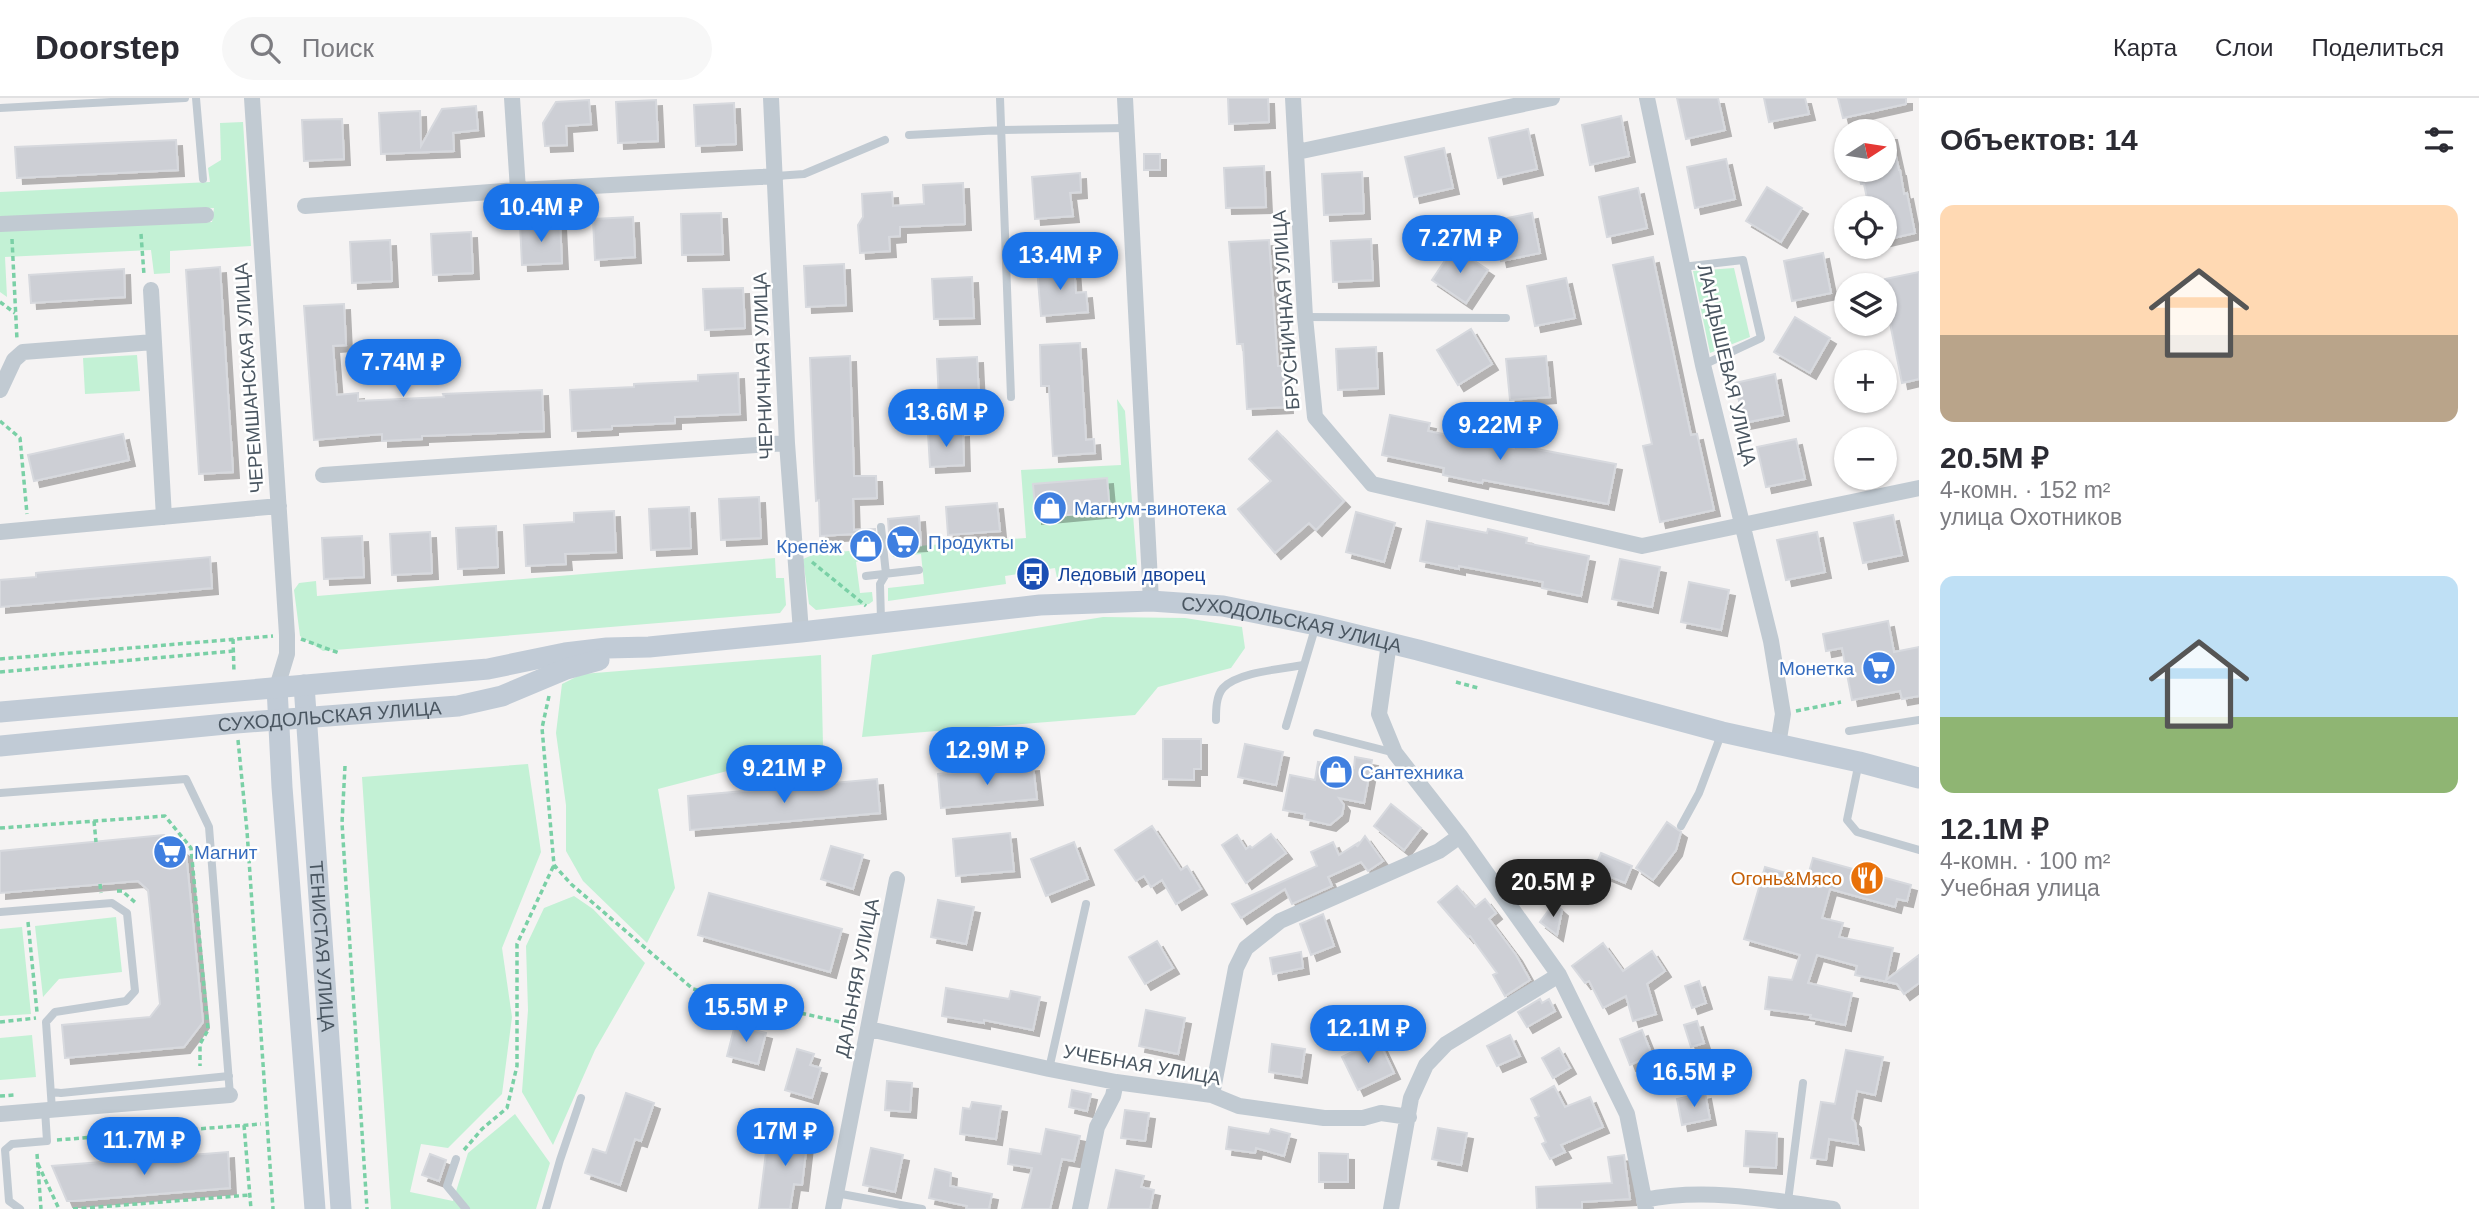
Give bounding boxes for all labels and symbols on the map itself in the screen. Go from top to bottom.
north arrow [1834,119,1897,182]
pin: 10.4M ₽ [476,184,606,244]
street label: БРУСНИЧНАЯ УЛИЦА [1269,209,1303,411]
pin: 7.27M ₽ [1395,216,1525,275]
pin: 13.4M ₽ [995,232,1125,292]
street label: ЧЕРЕМШАНСКАЯ УЛИЦА [230,262,268,494]
street label: ЛАНДЫШЕВАЯ УЛИЦА [1694,262,1761,468]
street label: ЧЕРНИЧНАЯ УЛИЦА [749,272,777,460]
pin: 7.74M ₽ [338,340,468,399]
pin: 13.6M ₽ [881,390,1011,449]
pin: 9.22M ₽ [1435,402,1565,462]
shop icon: Магнум-винотека [1031,489,1069,527]
place label: Магнум-винотека [1074,498,1227,519]
supermarket icon: Продукты [884,523,922,561]
shop icon: Крепёж [847,527,885,565]
place label: Продукты [928,532,1014,553]
place label: Крепёж [776,536,842,557]
bus stop icon: Ледовый дворец [1014,555,1052,593]
place label: Ледовый дворец [1058,564,1206,585]
street label: СУХОДОЛЬСКАЯ УЛИЦА [1181,593,1404,656]
supermarket icon: Монетка [1860,649,1898,687]
place label: Монетка [1779,658,1854,679]
street label: СУХОДОЛЬСКАЯ УЛИЦА [217,697,443,735]
pin: 12.9M ₽ [922,728,1052,787]
pin: 9.21M ₽ [719,746,849,805]
shop icon: Сантехника [1317,753,1355,791]
place label: Сантехника [1360,762,1464,783]
supermarket icon: Магнит [151,833,189,871]
place label: Магнит [194,842,258,863]
restaurant icon: Огонь&Мясо [1848,859,1886,897]
street label: ТЕНИСТАЯ УЛИЦА [306,860,339,1033]
pin: 20.5M ₽ [1488,860,1618,919]
place label: Огонь&Мясо [1731,868,1842,889]
street label: ДАЛЬНЯЯ УЛИЦА [831,896,883,1059]
pin: 15.5M ₽ [681,984,811,1044]
pin: 12.1M ₽ [1303,1006,1433,1065]
street label: УЧЕБНАЯ УЛИЦА [1062,1041,1223,1089]
pin: 16.5M ₽ [1629,1049,1759,1109]
pin: 17M ₽ [736,1108,834,1168]
pin: 11.7M ₽ [79,1118,209,1177]

